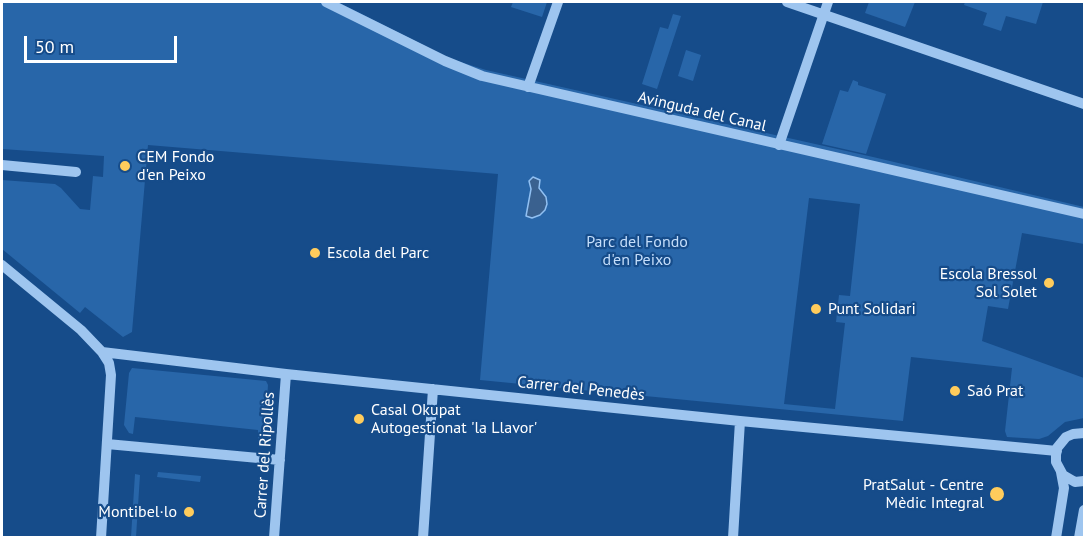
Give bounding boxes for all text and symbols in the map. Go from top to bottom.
scale bar [27,24,180,62]
text: 50 m [35,35,74,58]
street label: Avinguda del Canal [636,88,768,136]
place label: CEM Fondo d'en Peixo [137,147,214,185]
marker: CEM Fondo d'en Peixo [118,159,132,173]
park label: Parc del Fondo d'en Peixo [586,232,688,270]
place label: Escola del Parc [327,243,429,263]
marker: Escola del Parc [308,246,322,260]
place label: Escola Bressol Sol Solet [940,264,1037,302]
marker: Escola Bressol Sol Solet [1042,276,1056,290]
place label: Punt Solidari [828,299,916,319]
marker: Punt Solidari [809,302,823,316]
street label: Carrer del Penedès [516,373,646,405]
place label: Saó Prat [967,381,1023,401]
marker: Saó Prat [948,384,962,398]
street label: Carrer del Ripollès [251,391,279,519]
place label: Casal Okupat Autogestionat 'la Llavor' [371,400,537,438]
marker: Casal Okupat Autogestionat 'la Llavor' [352,412,366,426]
place label: PratSalut - Centre Mèdic Integral [863,475,984,513]
marker: PratSalut - Centre Mèdic Integral [988,485,1006,503]
place label: Montibel·lo [98,502,177,522]
marker: Montibel·lo [182,505,196,519]

